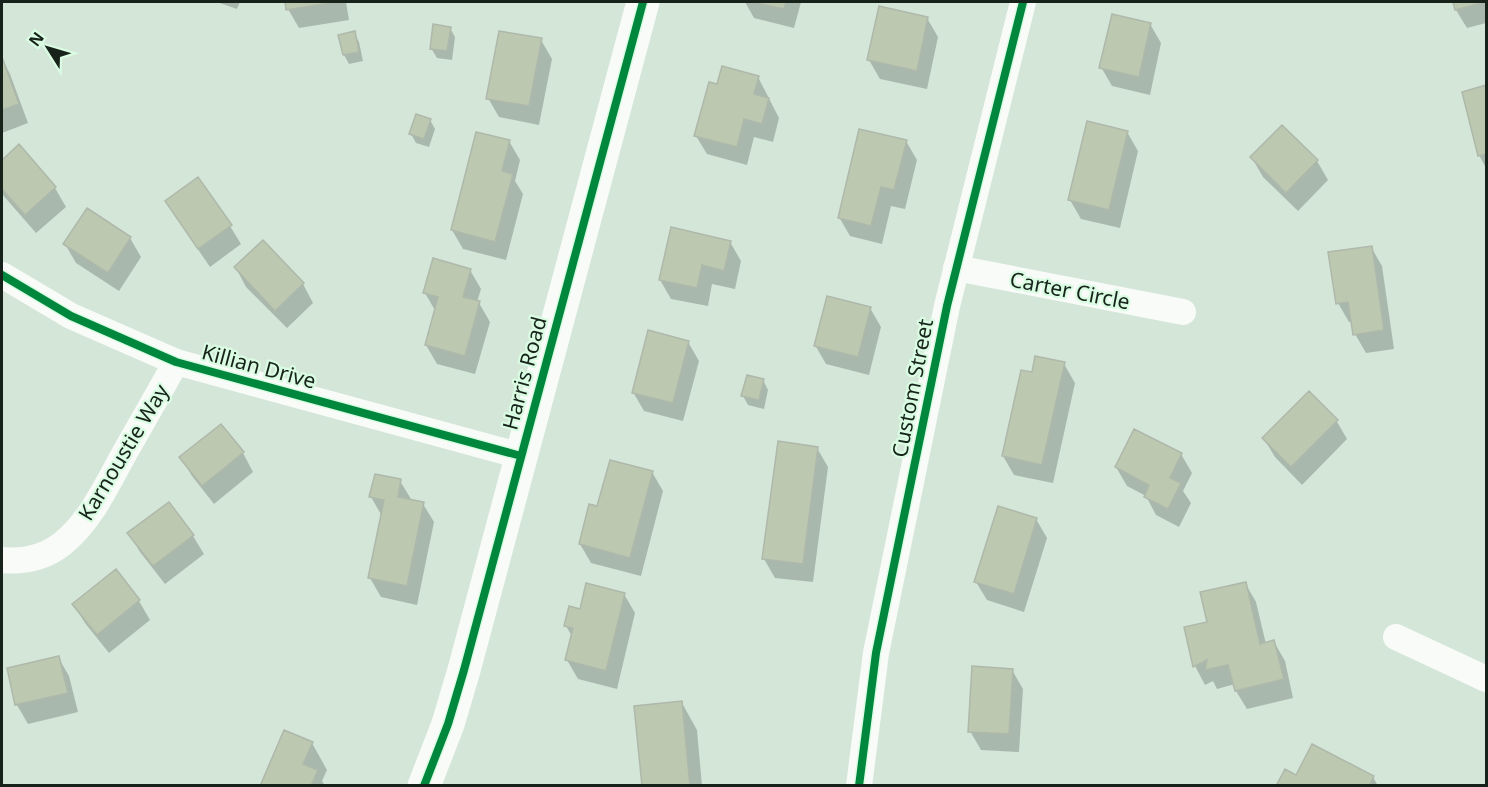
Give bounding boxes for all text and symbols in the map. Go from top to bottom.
north arrow [18,18,78,78]
text: N [23,27,49,51]
street label: Carter Circle [1008,265,1132,315]
street label: Harris Road [495,313,553,433]
street label: Custom Street [885,316,939,460]
street label: Killian Drive [199,337,319,395]
street label: Karnoustie Way [71,379,175,525]

